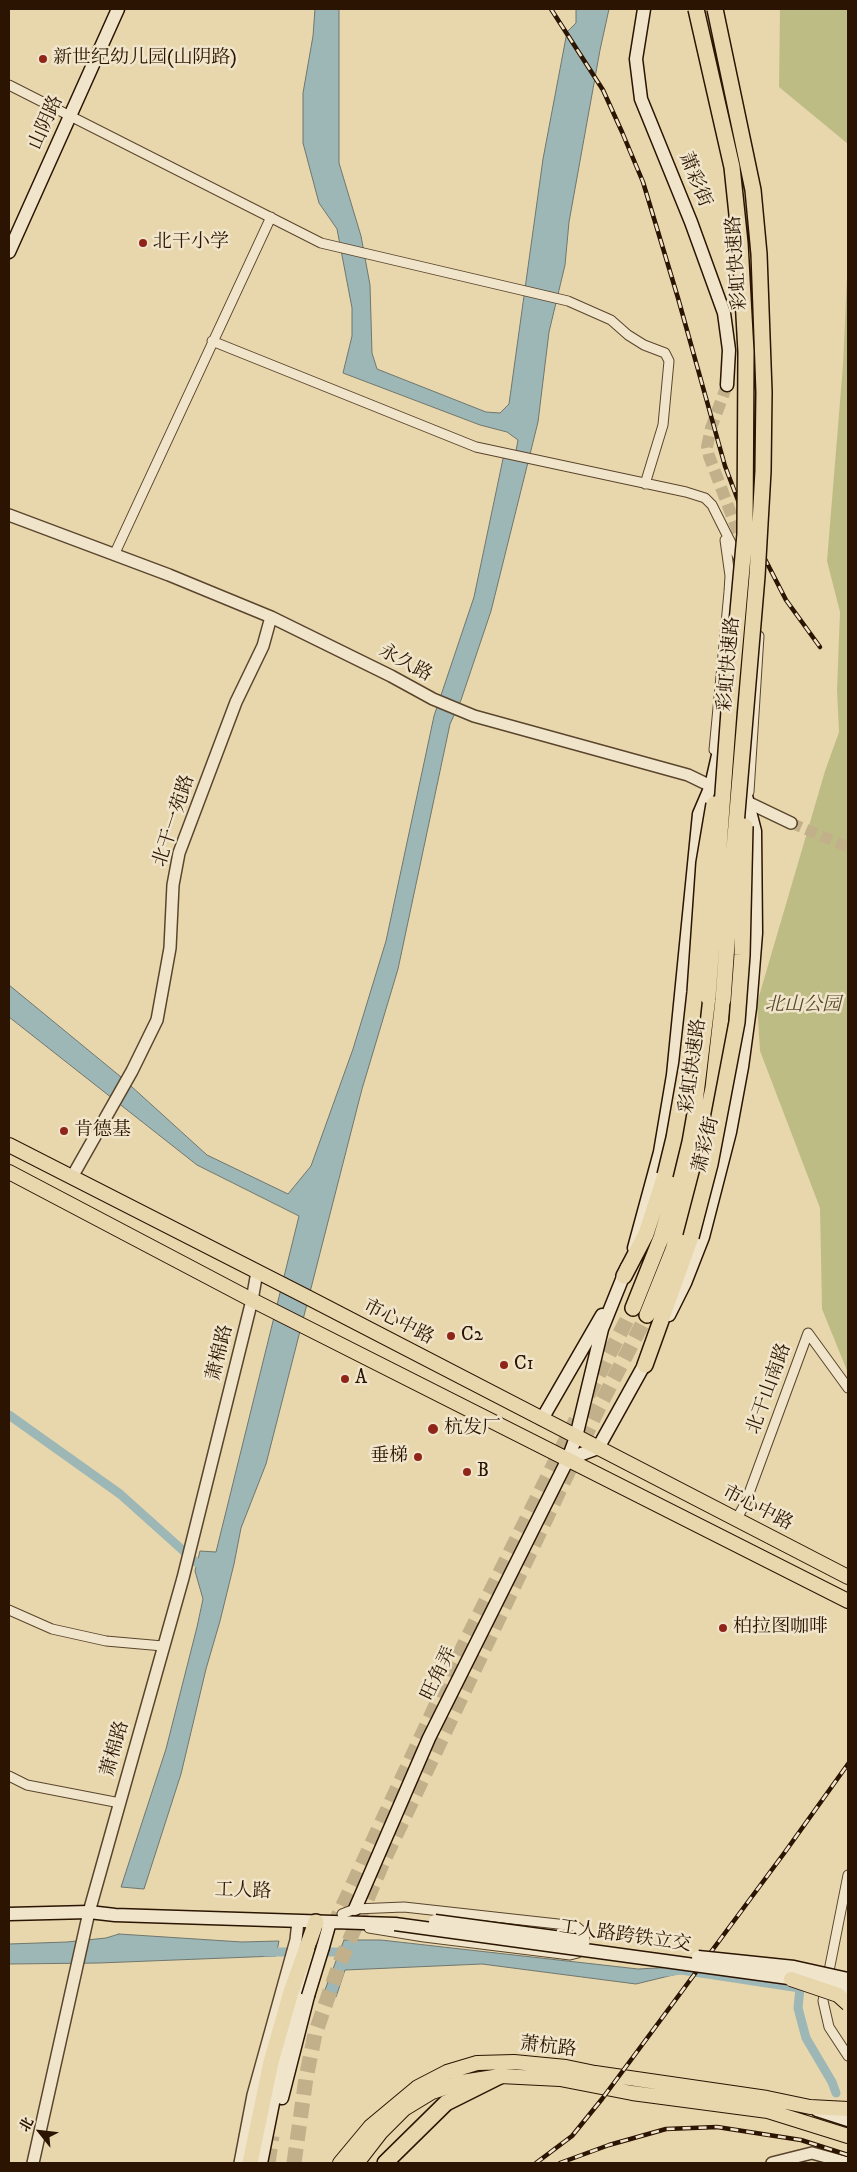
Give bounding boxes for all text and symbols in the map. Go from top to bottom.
place label: 新世纪幼儿园(山阴路) [53,48,237,70]
marker: 新世纪幼儿园(山阴路) [37,53,49,65]
street label: 山阴路 [25,92,69,154]
street label: 萧彩街 [673,149,715,211]
street label: 彩虹快速路 [723,215,753,311]
place label: 北干小学 [153,232,229,254]
marker: 北干小学 [137,237,149,249]
street label: 彩虹快速路 [715,616,745,712]
street label: 永久路 [374,641,436,687]
street label: 北干一苑路 [149,772,201,870]
park label: 北山公园 [765,995,841,1017]
street label: 彩虹快速路 [676,1017,712,1115]
street label: 萧彩街 [689,1115,725,1175]
place label: 肯德基 [74,1120,131,1142]
marker: 肯德基 [58,1125,70,1137]
street label: 市心中路 [359,1296,437,1350]
street label: 萧棉路 [203,1323,239,1383]
place label: C2 [461,1325,483,1347]
marker: C2 [445,1330,457,1342]
street label: 北干山南路 [743,1340,797,1438]
place label: C1 [514,1354,534,1376]
marker: C1 [498,1359,510,1371]
place label: A [355,1368,367,1390]
marker: A [339,1373,351,1385]
place label: 杭发厂 [444,1418,501,1440]
marker: 杭发厂 [426,1422,440,1436]
place label: 垂梯 [370,1446,408,1468]
marker: 垂梯 [412,1451,424,1463]
place label: B [477,1461,489,1483]
marker: B [461,1466,473,1478]
street label: 市心中路 [718,1482,796,1536]
place label: 柏拉图咖啡 [733,1617,828,1639]
marker: 柏拉图咖啡 [717,1622,729,1634]
street label: 旺角弄 [417,1643,463,1705]
street label: 萧棉路 [97,1718,135,1780]
street label: 工人路 [214,1880,272,1904]
street label: 工人路跨铁立交 [558,1916,692,1958]
street label: 萧杭路 [518,2033,578,2063]
north arrow [15,2107,65,2157]
text: 北 [16,2114,38,2135]

